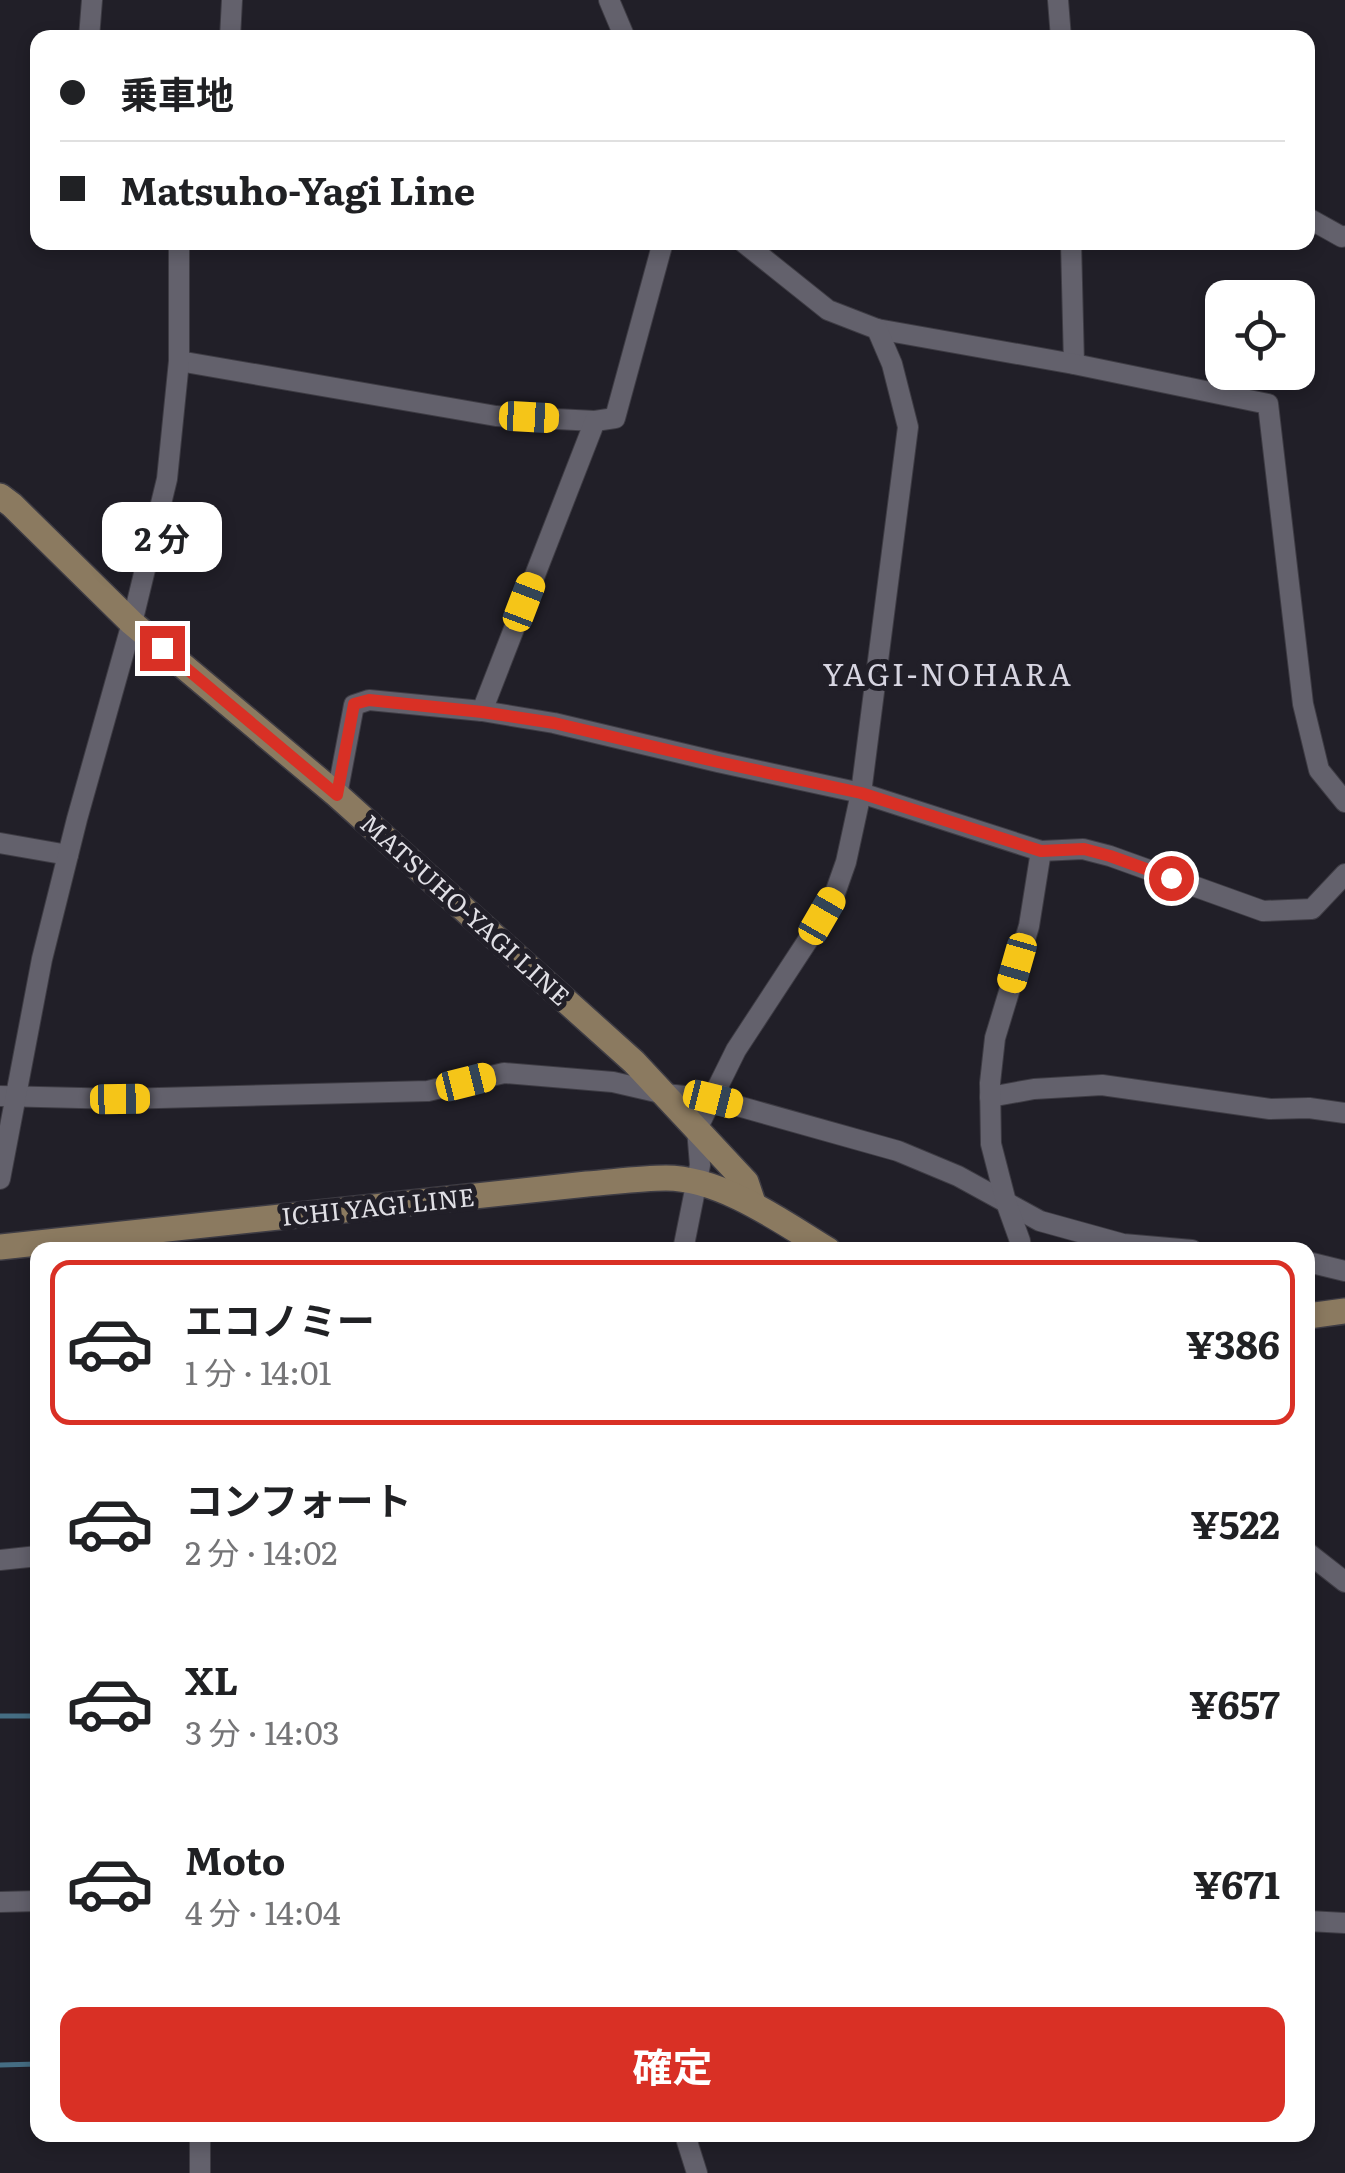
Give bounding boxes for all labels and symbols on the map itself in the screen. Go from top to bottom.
car [498,400,560,434]
callout: 2 分 [102,503,222,573]
car [499,569,549,635]
route end [140,626,185,671]
district label: YAGI-NOHARA [822,651,1074,695]
street label: MATSUHO-YAGI LINE [353,805,579,1013]
route start [1149,856,1194,901]
car [794,883,850,949]
car [994,930,1040,996]
car [433,1060,499,1104]
car [680,1077,746,1121]
car [90,1083,150,1115]
street label: ICHI YAGI LINE [279,1177,476,1234]

